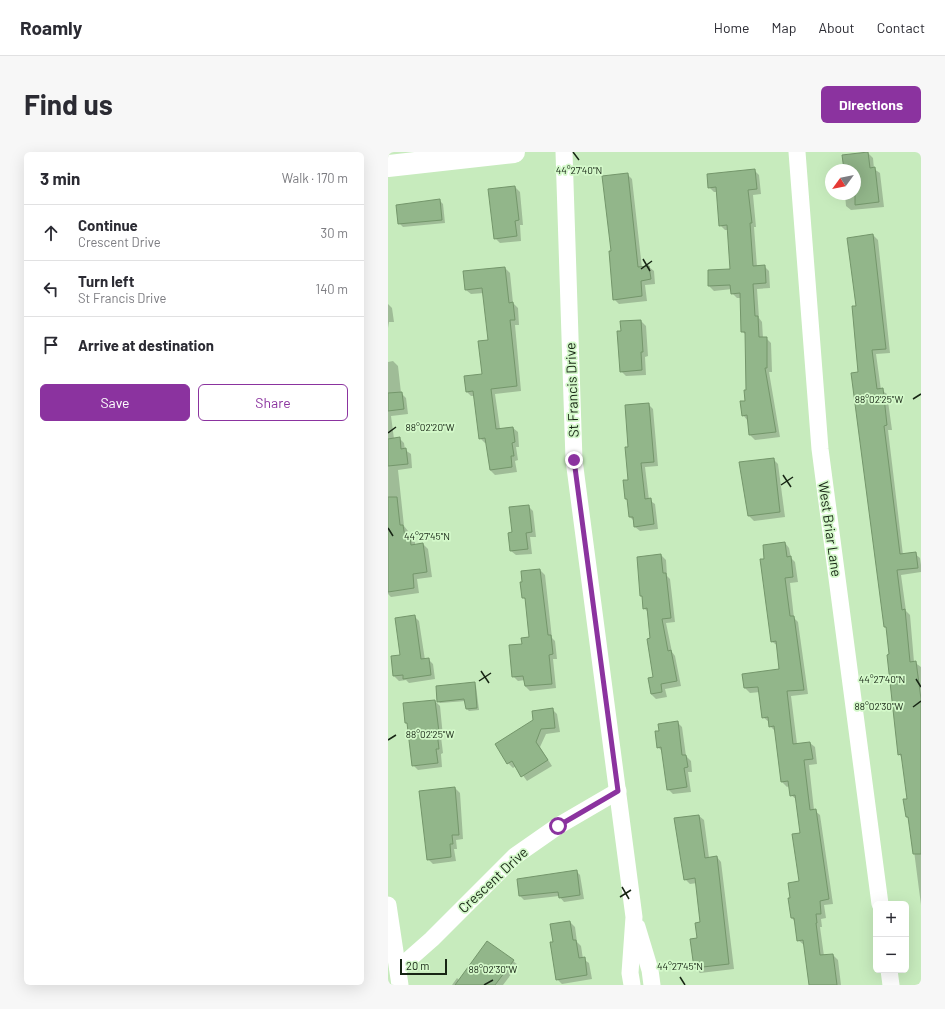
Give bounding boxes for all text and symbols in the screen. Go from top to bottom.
text: Roamly [20,16,82,39]
text: Home [714,19,750,36]
text: Map [772,19,796,36]
text: About [818,19,855,36]
text: Contact [877,19,925,36]
button: Directions [821,86,921,123]
text: Find us [24,87,113,121]
text: 44°27'40"N [556,164,602,176]
north arrow [825,164,861,200]
text: 3 min [40,168,80,188]
text: Walk · 170 m [282,170,348,186]
text: Continue [78,216,138,234]
icon: ahead [40,222,62,244]
text: 30 m [321,225,348,241]
text: Crescent Drive [78,234,161,250]
text: Turn left [78,272,134,290]
icon: left [40,278,62,300]
text: 140 m [316,281,348,297]
text: St Francis Drive [78,290,166,306]
icon: arrive [40,334,62,356]
text: Arrive at destination [78,336,214,354]
street label: St Francis Drive [561,342,582,438]
button: Save [40,384,190,421]
button: Share [198,384,348,421]
text: 88°02'25"W [855,393,903,405]
text: 88°02'20"W [406,421,455,433]
route end [565,451,583,469]
street label: West Briar Lane [815,480,846,578]
text: 44°27'45"N [404,530,450,542]
text: 44°27'40"N [859,673,905,685]
text: 88°02'30"W [855,700,904,712]
text: 88°02'25"W [406,728,454,740]
route start [549,817,567,835]
street label: Crescent Drive [454,843,531,916]
map controls [873,901,909,973]
button: + [873,901,909,937]
button: − [873,937,909,973]
scale bar [400,957,447,976]
text: 20 m [406,959,429,972]
text: 44°27'45"N [657,960,703,972]
text: 88°02'30"W [469,963,518,975]

